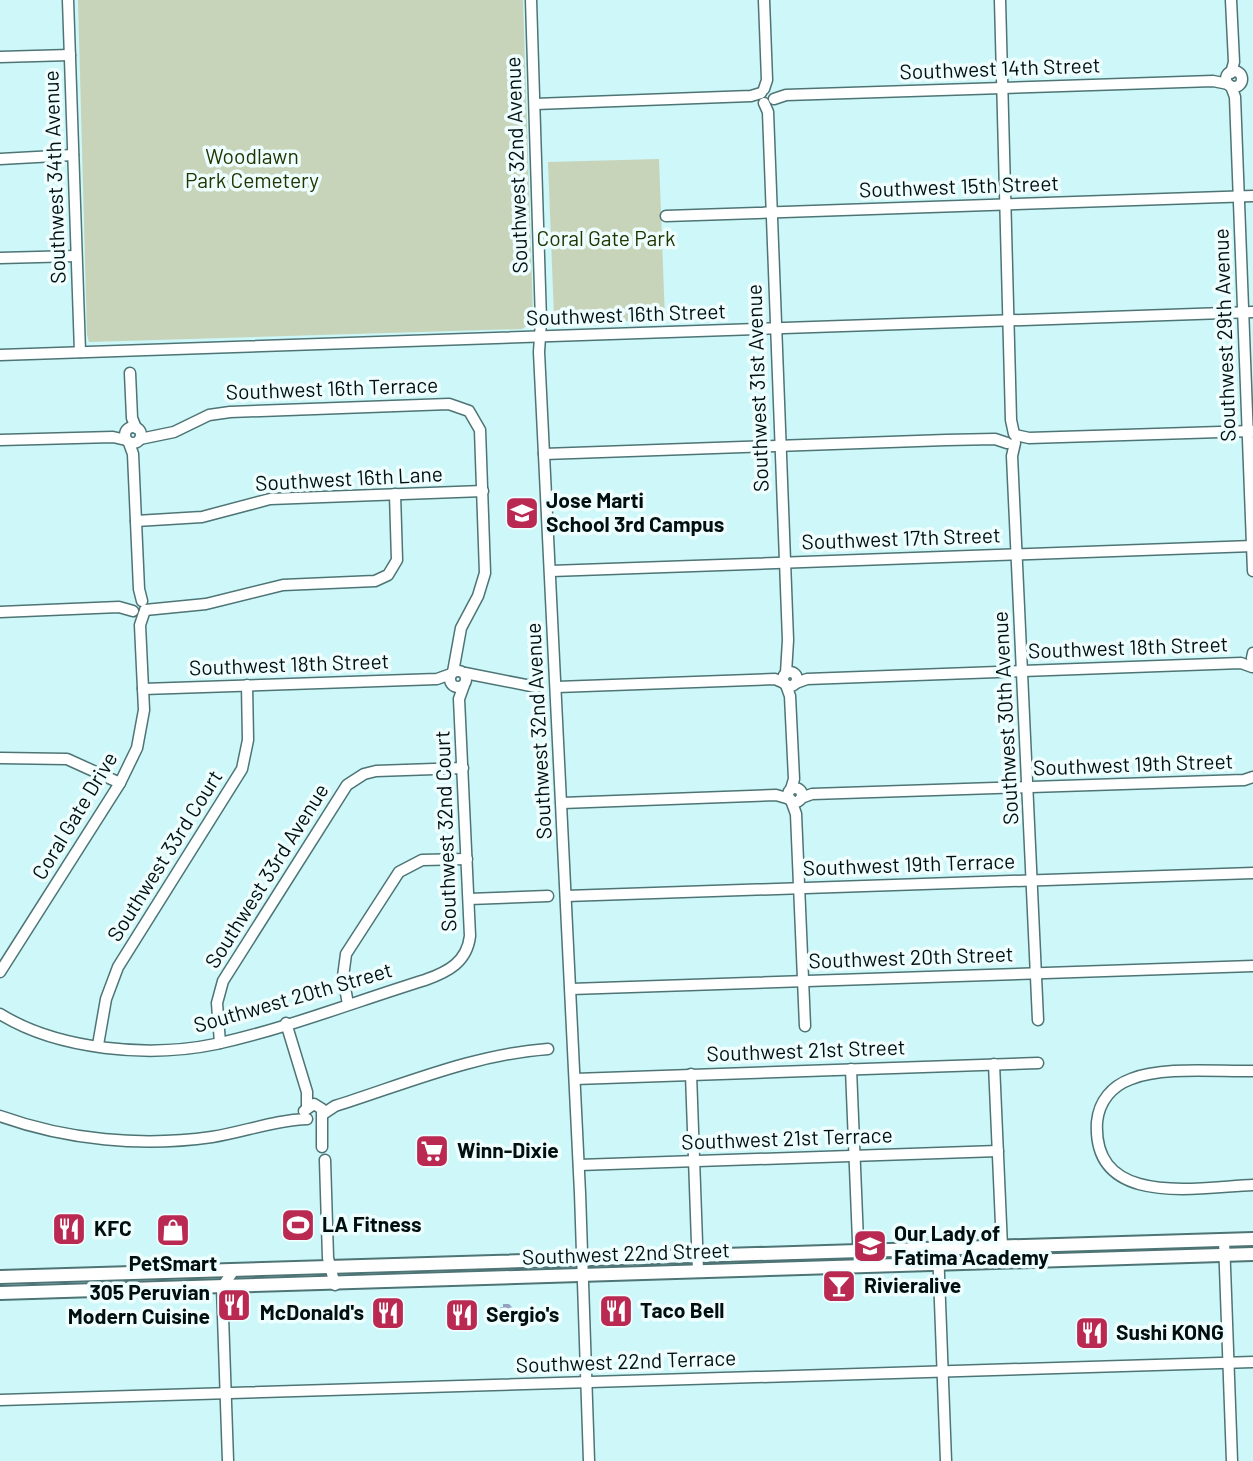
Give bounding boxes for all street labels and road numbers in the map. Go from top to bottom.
street label: Southwest 14th Street [899,52,1101,83]
street label: Southwest 32nd Avenue [499,56,532,274]
street label: Southwest 34th Avenue [37,70,70,284]
street label: Southwest 15th Street [859,170,1059,201]
street label: Southwest 29th Avenue [1207,228,1240,442]
street label: Southwest 31st Avenue [740,284,773,492]
street label: Southwest 16th Street [526,298,726,329]
street label: Southwest 16th Terrace [225,371,439,404]
street label: Southwest 16th Lane [254,460,443,495]
street label: Southwest 17th Street [801,522,1001,553]
street label: Southwest 30th Avenue [986,611,1023,826]
street label: Southwest 32nd Avenue [519,622,556,840]
street label: Southwest 18th Street [1027,631,1228,662]
street label: Southwest 18th Street [188,648,389,679]
street label: Southwest 32nd Court [428,730,461,932]
street label: Coral Gate Drive [26,747,122,884]
street label: Southwest 19th Street [1032,748,1233,779]
street label: Southwest 33rd Court [101,765,227,945]
street label: Southwest 33rd Avenue [199,778,333,972]
street label: Southwest 19th Terrace [802,847,1016,880]
street label: Southwest 20th Street [808,940,1014,973]
street label: Southwest 20th Street [191,956,395,1037]
street label: Southwest 21st Street [706,1034,906,1065]
street label: Southwest 21st Terrace [681,1121,893,1154]
street label: Southwest 22nd Street [522,1236,730,1269]
street label: Southwest 22nd Terrace [515,1344,737,1377]

